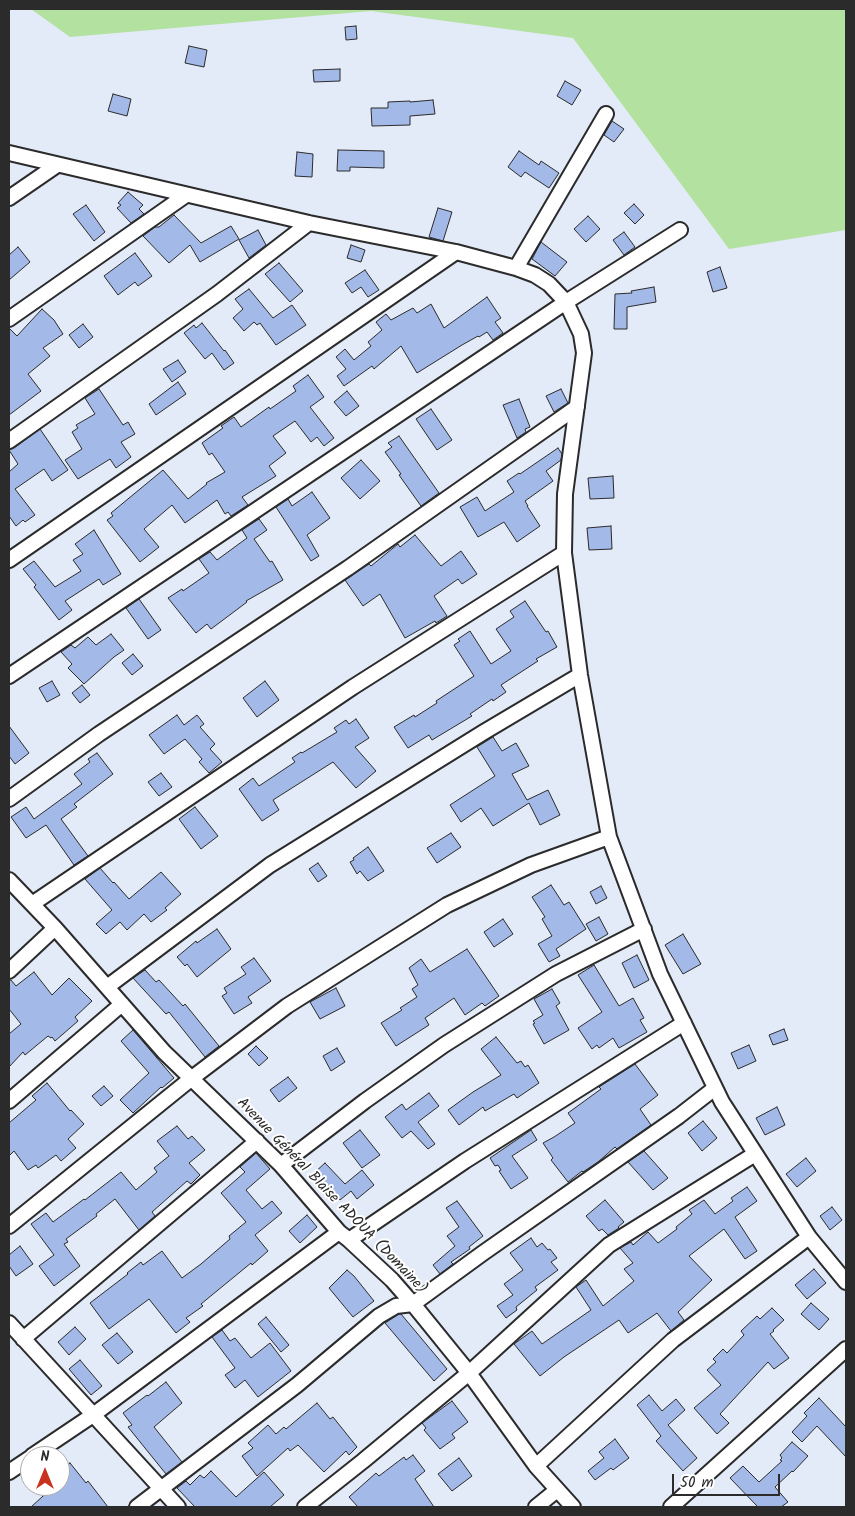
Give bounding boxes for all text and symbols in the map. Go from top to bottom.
street label: Avenue Général Blaise ADOUA (Domaine) [232,1095,430,1299]
north arrow [20,1446,70,1496]
text: N [41,1446,49,1468]
scale bar [675,1464,782,1496]
text: 50 m [680,1471,714,1495]

